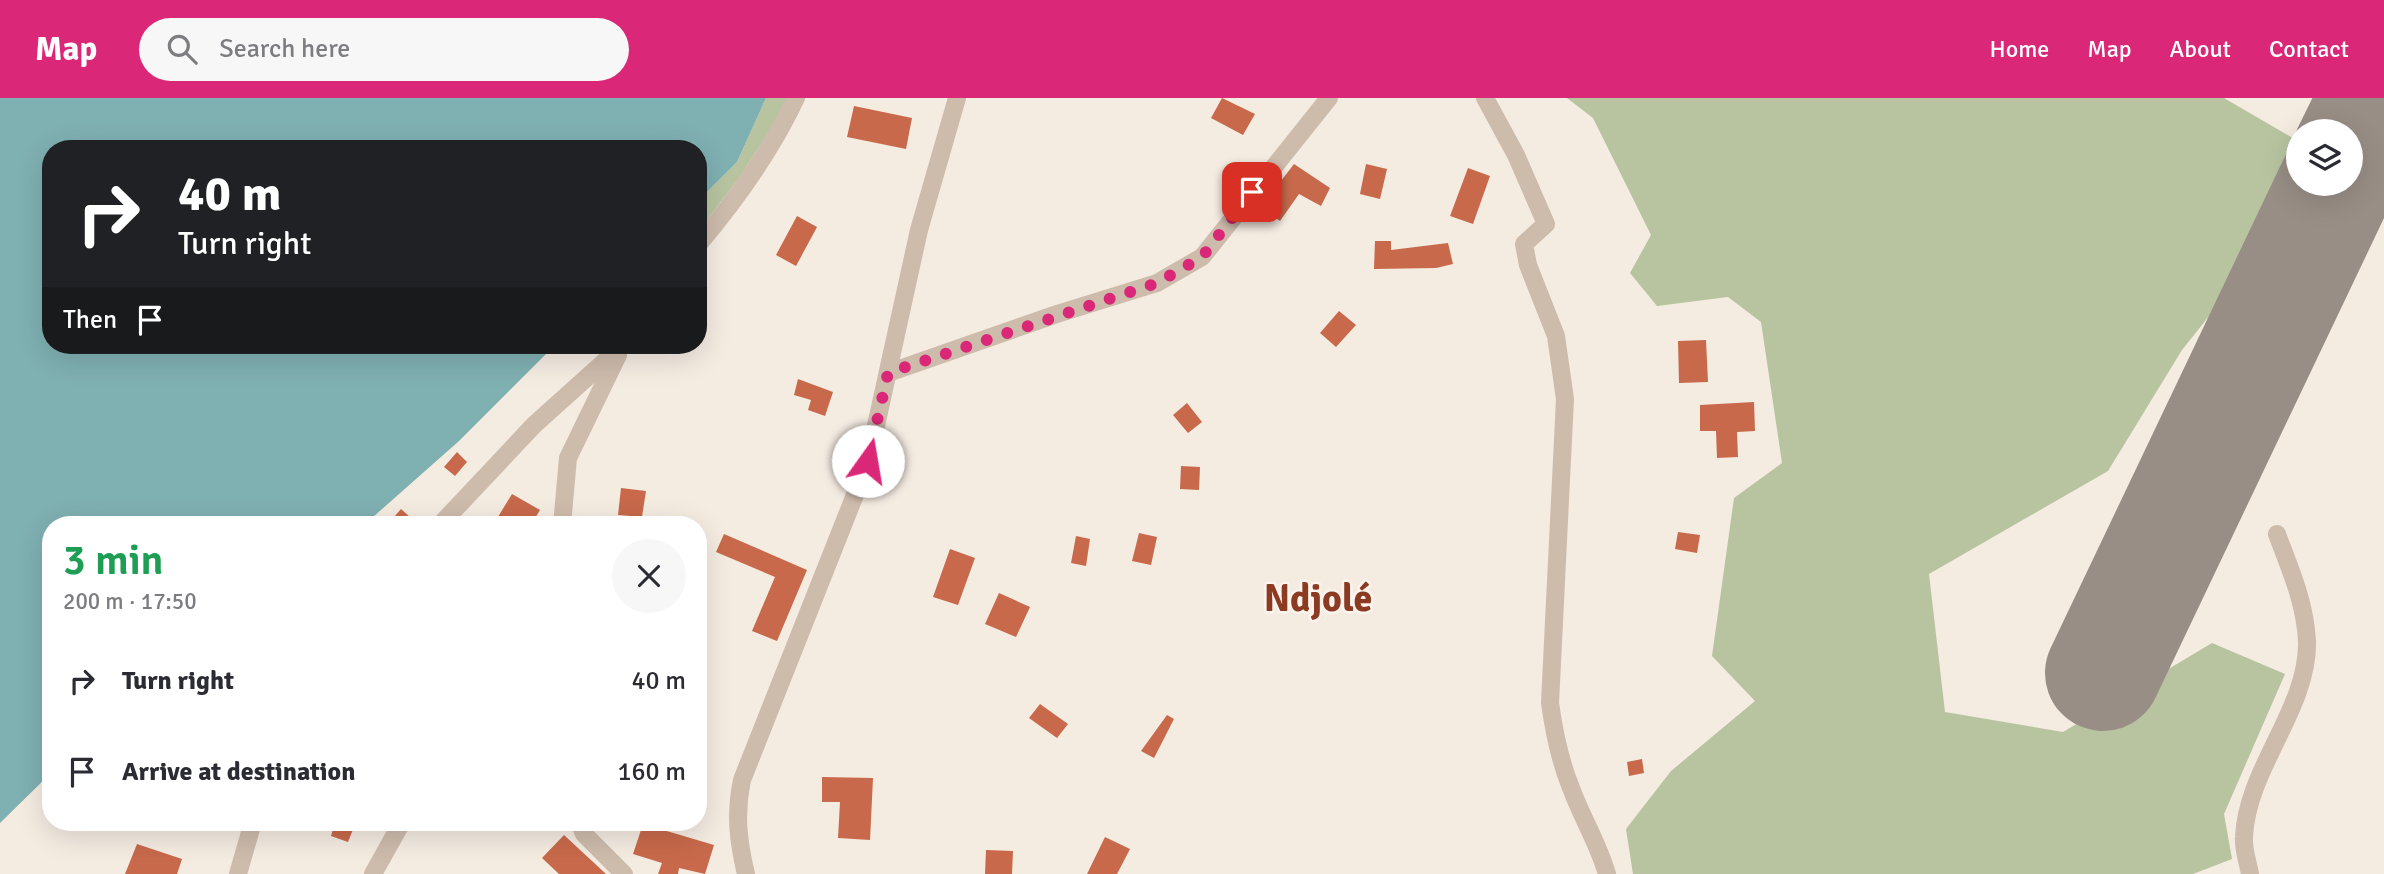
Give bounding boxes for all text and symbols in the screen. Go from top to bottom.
search box [139,18,629,81]
text: Map [35,29,97,70]
icon: search [163,30,201,68]
text: Search here [219,33,350,65]
text: Home [1989,34,2049,64]
text: Map [2087,34,2132,64]
text: About [2170,34,2231,64]
text: Contact [2269,34,2349,64]
map controls [2286,119,2363,196]
button: layers [2286,119,2363,196]
pin [1222,162,1282,222]
text: 40 m [178,164,281,224]
icon: right [63,168,154,259]
icon: arrive [1233,173,1271,211]
text: Turn right [178,224,311,263]
icon: arrive [131,301,169,339]
text: Then [63,304,117,336]
position arrow [831,424,905,498]
text: 3 min [63,535,164,586]
button: close [612,539,686,613]
district label: Ndjolé [1264,575,1372,622]
text: 200 m · 17:50 [63,587,197,616]
icon: right [63,662,101,700]
text: Turn right [122,665,234,697]
text: 40 m [631,665,686,697]
icon: arrive [63,753,101,791]
text: Arrive at destination [122,756,355,788]
text: 160 m [617,756,686,788]

